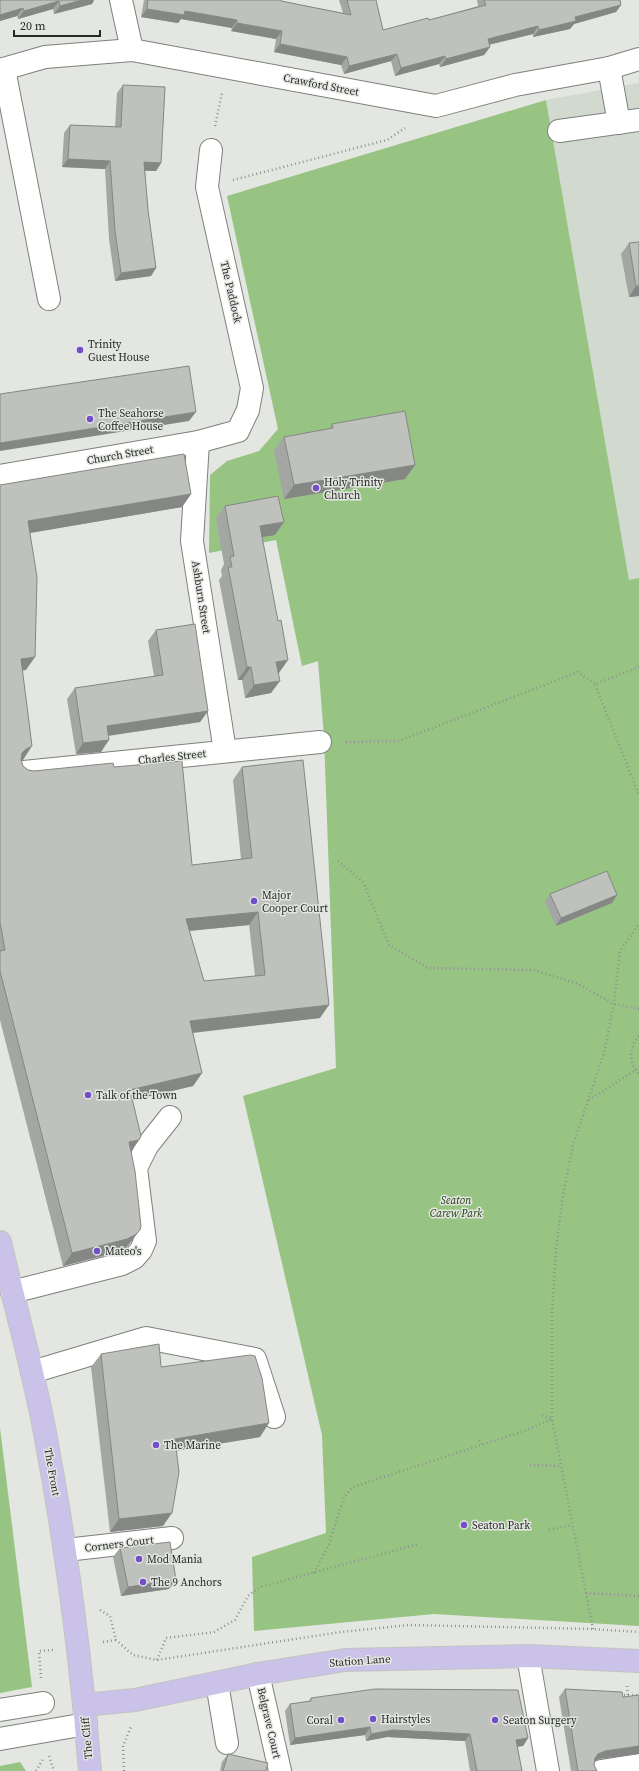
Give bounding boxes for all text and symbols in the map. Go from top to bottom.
scale bar [14,12,100,38]
text: 20 m [20,18,46,34]
street label: Crawford Street [282,70,361,100]
street label: The Paddock [217,259,246,325]
place label: Trinity Guest House [88,337,150,365]
marker: Trinity Guest House [75,345,85,355]
place label: The Seahorse Coffee House [98,406,164,434]
marker: The Seahorse Coffee House [85,414,95,424]
street label: Church Street [86,442,155,468]
place label: Holy Trinity Church [324,475,383,503]
marker: Holy Trinity Church [311,483,321,493]
street label: Ashburn Street [188,560,214,635]
street label: Charles Street [137,746,207,768]
place label: Major Cooper Court [262,888,328,916]
marker: Major Cooper Court [249,896,259,906]
place label: Talk of the Town [96,1088,178,1103]
marker: Talk of the Town [83,1090,93,1100]
park label: Seaton Carew Park [430,1193,483,1221]
place label: Mateo's [105,1244,142,1259]
marker: Mateo's [92,1246,102,1256]
place label: The Marine [164,1438,221,1453]
marker: The Marine [151,1440,161,1450]
street label: The Front [40,1447,64,1498]
place label: Seaton Park [472,1518,531,1533]
marker: Seaton Park [459,1520,469,1530]
street label: Corners Court [84,1532,155,1556]
place label: Mod Mania [147,1552,203,1567]
marker: Mod Mania [134,1554,144,1564]
place label: The 9 Anchors [151,1575,222,1590]
marker: The 9 Anchors [138,1577,148,1587]
street label: Station Lane [329,1651,391,1671]
street label: Belgrave Court [254,1686,285,1760]
place label: Hairstyles [381,1712,431,1727]
place label: Coral [307,1713,333,1728]
place label: Seaton Surgery [503,1713,577,1728]
marker: Hairstyles [368,1714,378,1724]
street label: The Cliff [78,1715,96,1760]
marker: Coral [336,1715,346,1725]
marker: Seaton Surgery [490,1715,500,1725]

